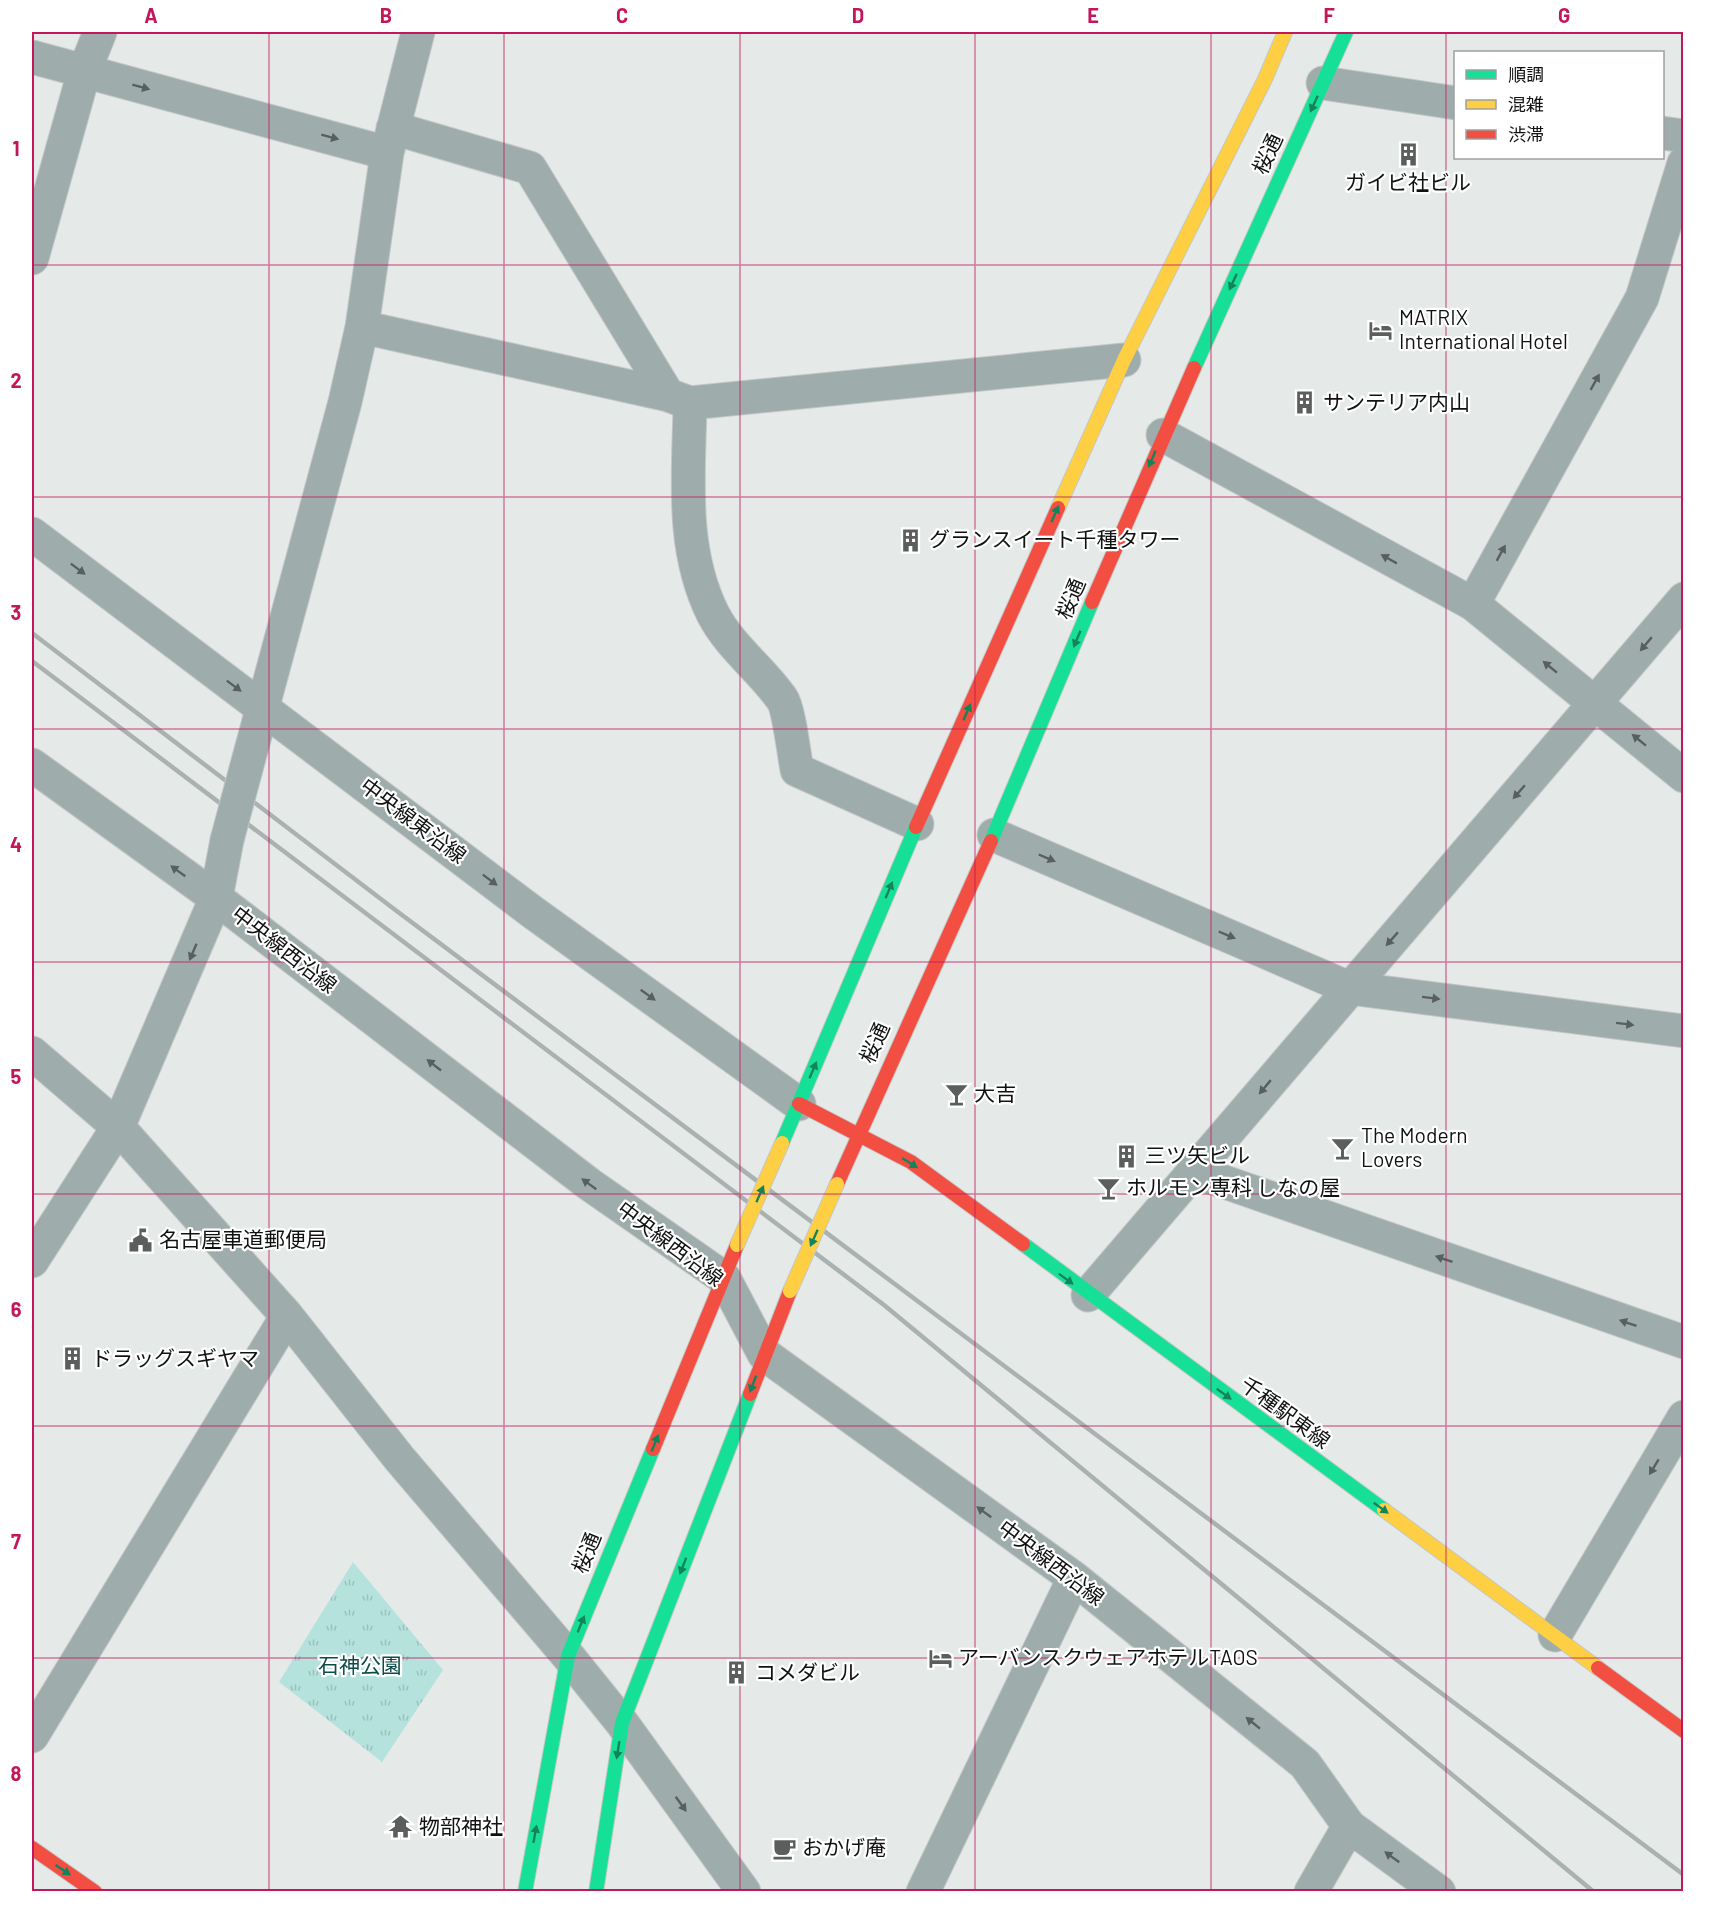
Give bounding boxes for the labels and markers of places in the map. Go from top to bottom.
building icon: ガイビ社ビル [1395,142,1421,168]
place label: ガイビ社ビル [1345,169,1471,194]
place label: MATRIX International Hotel [1399,304,1568,353]
hotel icon: MATRIX International Hotel [1368,317,1394,343]
place label: サンテリア内山 [1323,389,1470,414]
building icon: サンテリア内山 [1292,390,1318,416]
place label: グランスイート千種タワー [929,526,1181,551]
building icon: グランスイート千種タワー [898,527,924,553]
place label: 大吉 [974,1080,1016,1105]
bar icon: 大吉 [943,1081,969,1107]
place label: The Modern Lovers [1361,1122,1468,1171]
bar icon: The Modern Lovers [1330,1135,1356,1161]
place label: 三ツ矢ビル [1145,1142,1250,1167]
building icon: 三ツ矢ビル [1114,1143,1140,1169]
place label: ホルモン専科 しなの屋 [1126,1174,1340,1199]
bar icon: ホルモン専科 しなの屋 [1095,1175,1121,1201]
place label: 名古屋車道郵便局 [159,1226,327,1251]
public building icon: 名古屋車道郵便局 [128,1227,154,1253]
place label: ドラッグスギヤマ [91,1345,259,1370]
building icon: ドラッグスギヤマ [60,1346,86,1372]
place label: アーバンスクウェアホテルTAOS [958,1644,1258,1669]
hotel icon: アーバンスクウェアホテルTAOS [927,1645,953,1671]
place label: コメダビル [755,1659,860,1684]
building icon: コメダビル [724,1660,750,1686]
place label: 物部神社 [419,1813,503,1838]
temple icon: 物部神社 [388,1814,414,1840]
place label: おかげ庵 [802,1834,886,1859]
cafe icon: おかげ庵 [771,1835,797,1861]

